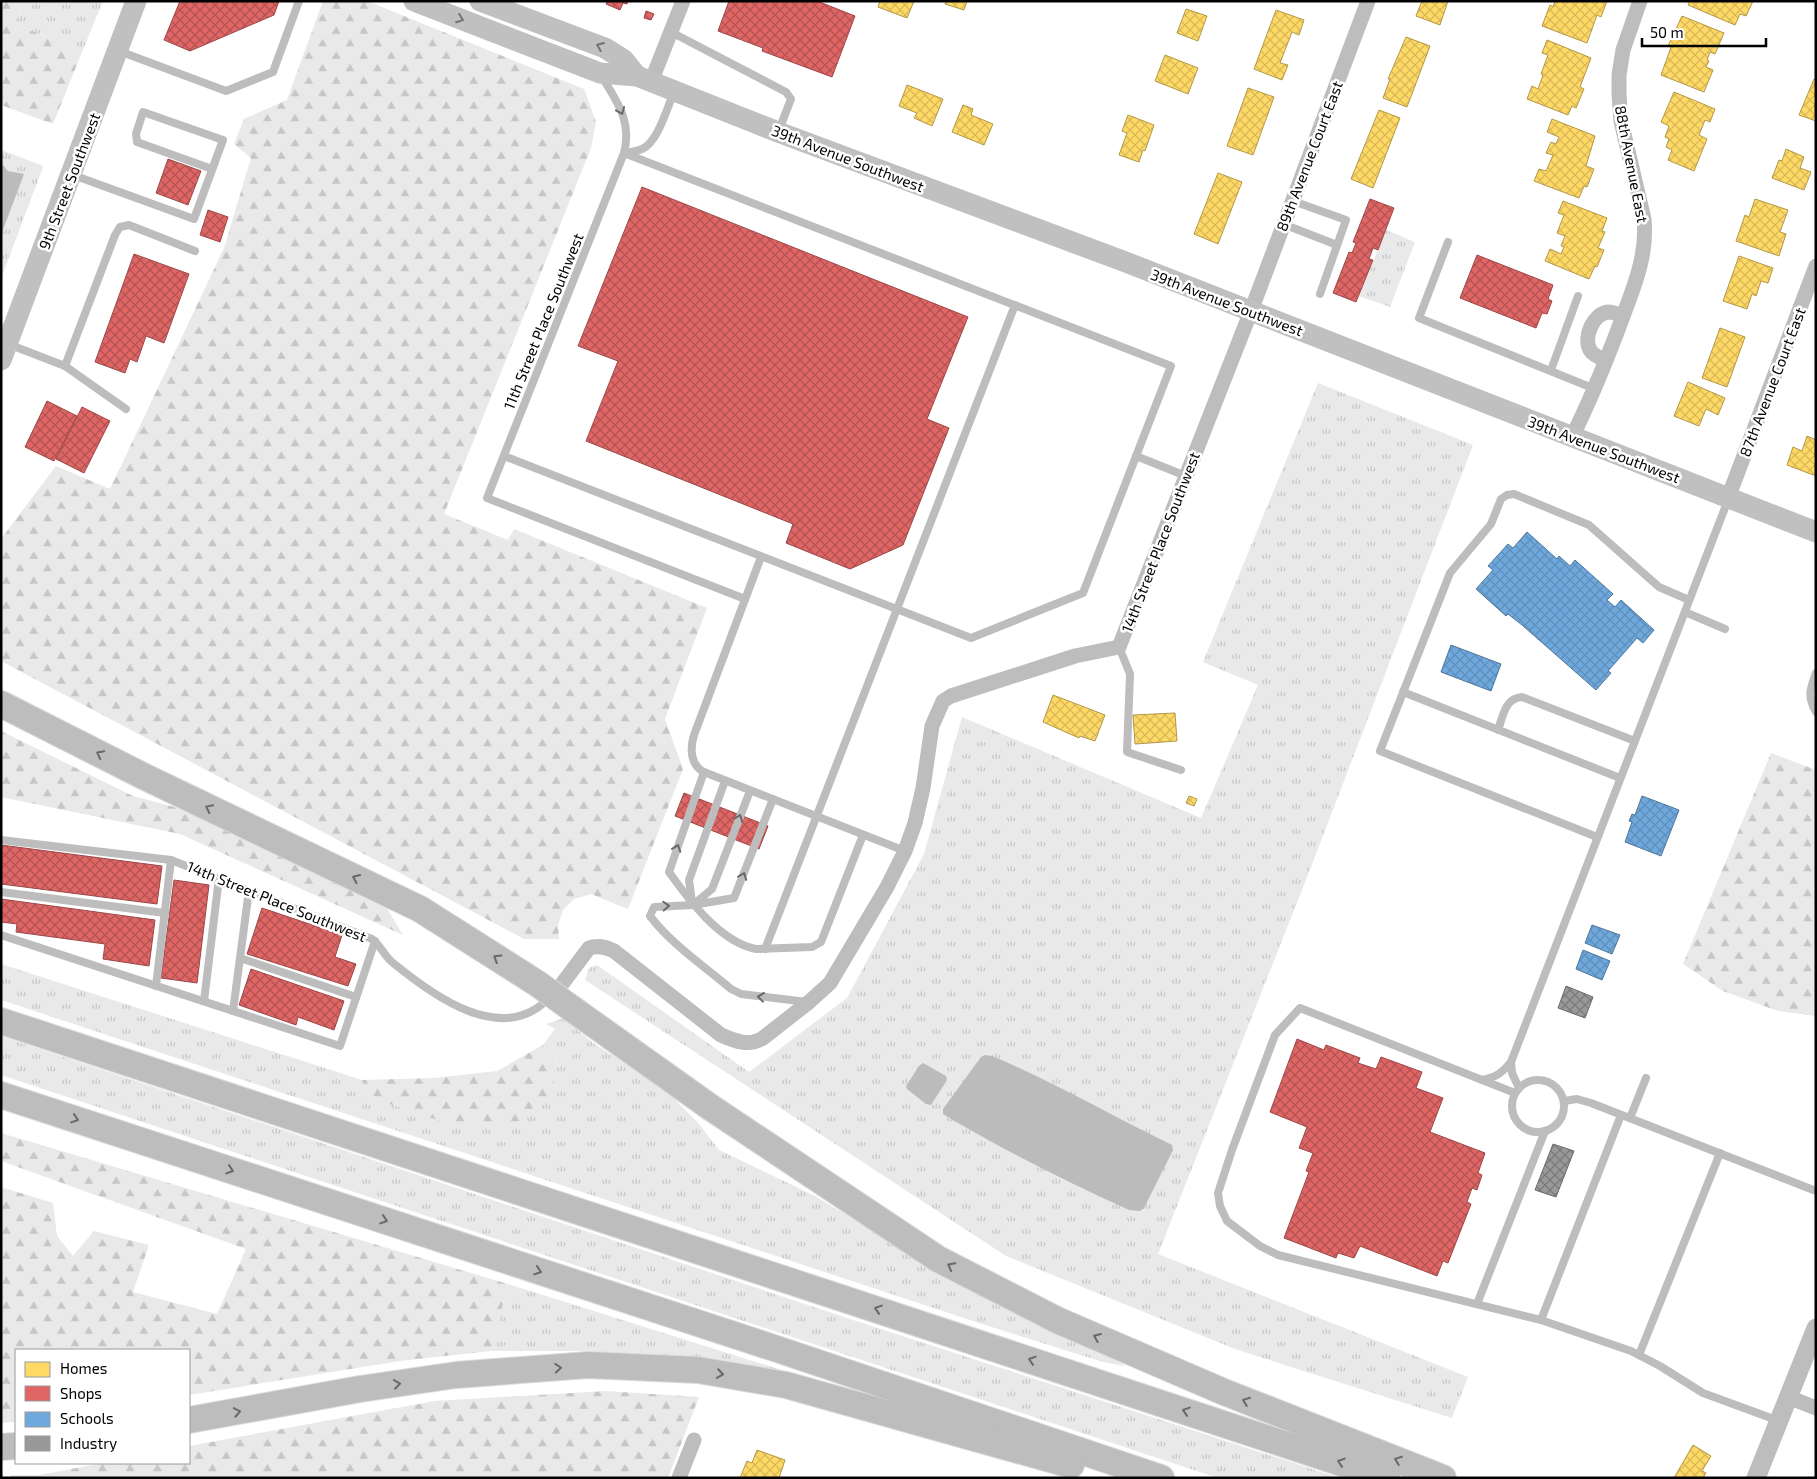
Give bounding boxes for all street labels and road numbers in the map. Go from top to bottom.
street label: 89th Avenue Court East [1272,78,1346,234]
street label: 88th Avenue East [1612,104,1652,224]
street label: 9th Street Southwest [35,110,103,252]
street label: 39th Avenue Southwest [769,121,927,195]
street label: 11th Street Place Southwest [499,230,587,412]
street label: 39th Avenue Southwest [1148,265,1306,339]
street label: 87th Avenue Court East [1735,305,1809,459]
street label: 39th Avenue Southwest [1525,412,1683,486]
street label: 14th Street Place Southwest [1117,449,1203,635]
street label: 14th Street Place Southwest [185,857,370,945]

